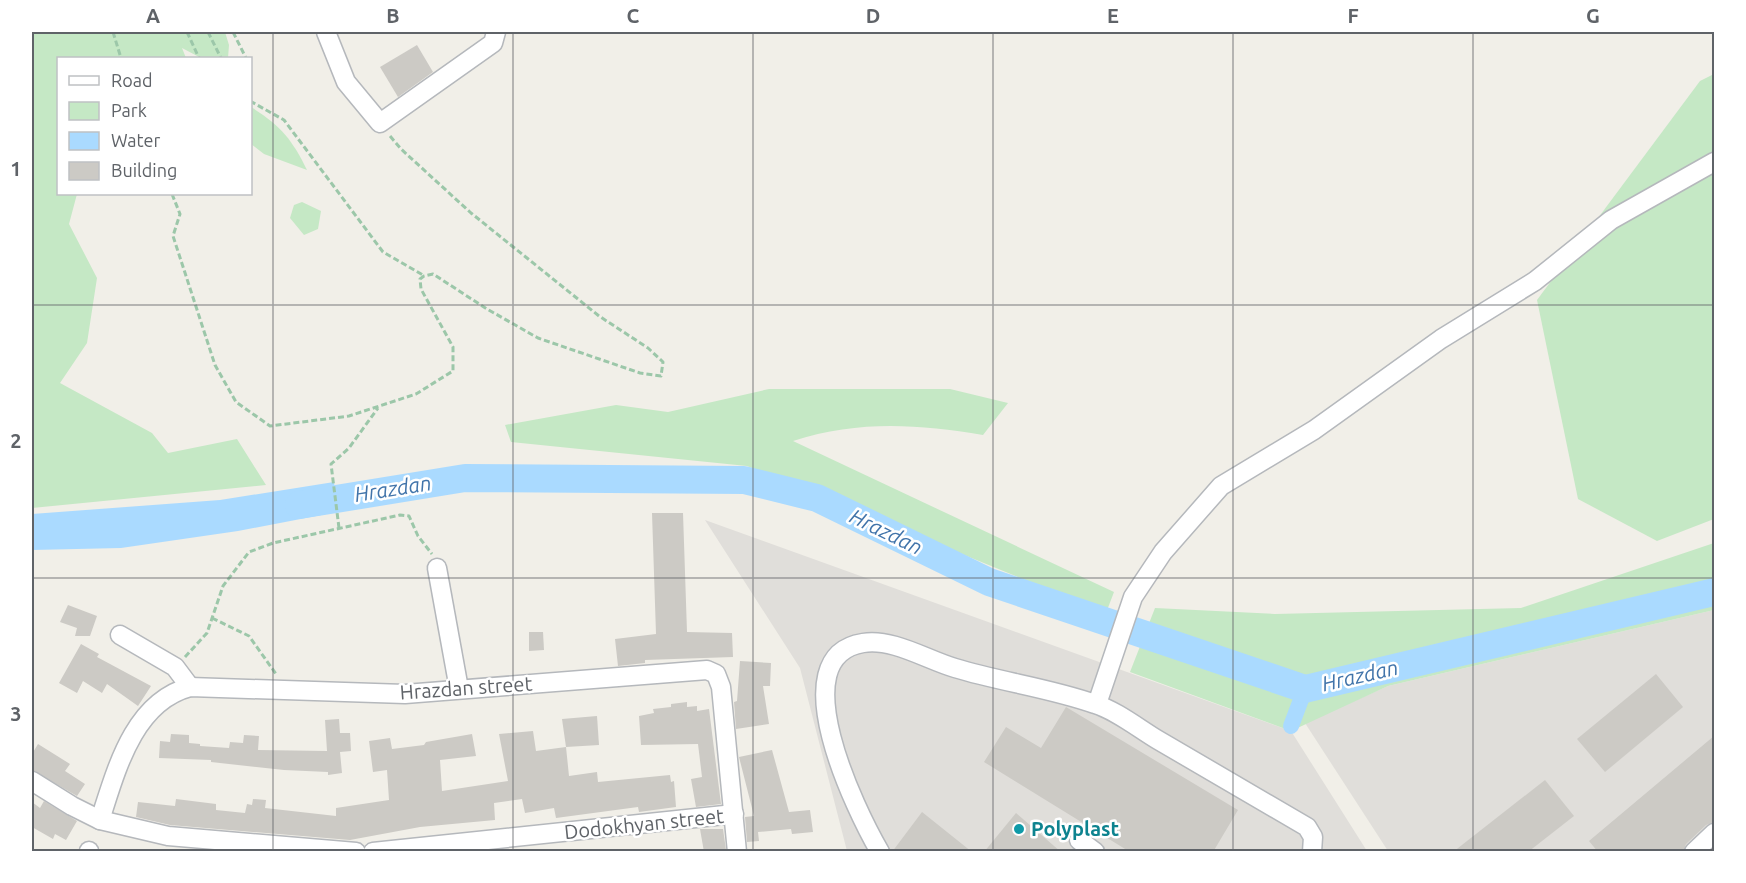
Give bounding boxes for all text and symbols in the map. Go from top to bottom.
text: A [146,4,160,27]
text: B [386,4,400,27]
text: C [627,4,640,27]
text: D [866,4,880,27]
text: E [1107,4,1119,27]
text: F [1347,4,1359,27]
text: G [1586,4,1600,27]
legend [57,57,252,195]
text: Road [111,70,153,90]
text: Park [111,100,147,120]
text: Water [111,130,161,150]
text: 1 [10,157,22,180]
text: Building [111,160,177,180]
text: 2 [10,429,22,452]
water label: Hrazdan [353,470,433,506]
water label: Hrazdan [846,503,927,559]
water label: Hrazdan [1319,655,1400,695]
street label: Hrazdan street [399,671,533,704]
text: 3 [10,702,22,725]
street label: Dodokhyan street [563,804,725,843]
place label: Polyplast [1031,817,1120,840]
marker: Polyplast [1012,822,1026,836]

